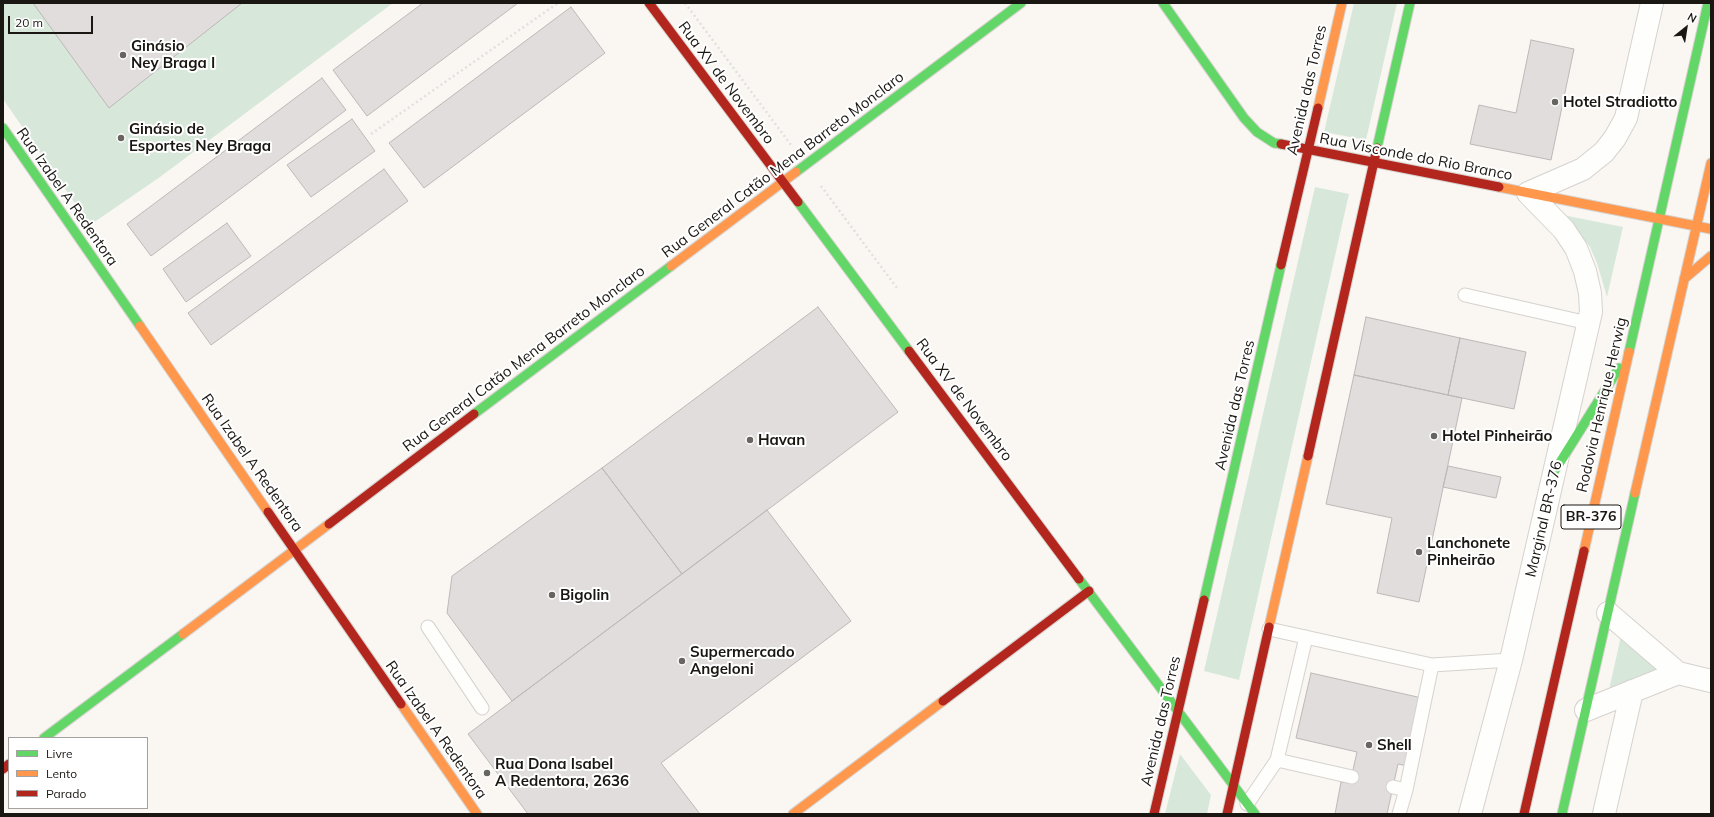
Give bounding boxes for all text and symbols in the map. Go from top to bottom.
scale bar [10,8,95,34]
north arrow [1666,8,1706,48]
text: N [1685,9,1699,26]
text: 20 m [15,15,43,30]
street label: Rua XV de Novembro [674,18,778,148]
street label: Avenida das Torres [1283,23,1331,157]
place label: Ginásio Ney Braga I [131,37,215,72]
marker: Ginásio Ney Braga I [118,50,128,60]
street label: Rua General Catão Mena Barreto Monclaro [658,68,908,262]
place label: Hotel Stradiotto [1563,93,1677,111]
marker: Hotel Stradiotto [1550,97,1560,107]
place label: Ginásio de Esportes Ney Braga [129,120,271,155]
street label: Rua Izabel A Redentora [12,124,122,270]
street label: Rua Visconde do Rio Branco [1318,129,1514,185]
marker: Ginásio de Esportes Ney Braga [116,133,126,143]
street label: Rua General Catão Mena Barreto Monclaro [399,262,649,456]
street label: Rodovia Henrique Herwig [1573,316,1631,494]
street label: Rua XV de Novembro [912,335,1016,465]
street label: Avenida das Torres [1211,338,1259,472]
street label: Rua Izabel A Redentora [197,390,307,536]
place label: Hotel Pinheirão [1442,427,1552,445]
place label: Havan [758,431,805,449]
marker: Hotel Pinheirão [1429,431,1439,441]
marker: Havan [745,435,755,445]
street label: Marginal BR-376 [1522,459,1566,579]
road number: BR-376 [1561,505,1621,529]
place label: Lanchonete Pinheirão [1427,534,1510,569]
marker: Lanchonete Pinheirão [1414,547,1424,557]
place label: Bigolin [560,586,609,604]
marker: Bigolin [547,590,557,600]
place label: Supermercado Angeloni [690,643,795,678]
street label: Avenida das Torres [1137,654,1185,788]
marker: Supermercado Angeloni [677,656,687,666]
street label: Rua Izabel A Redentora [381,657,491,803]
place label: Shell [1377,736,1412,754]
legend [8,737,148,809]
marker: Shell [1364,740,1374,750]
text: Livre [46,746,73,761]
place label: Rua Dona Isabel A Redentora, 2636 [495,755,629,790]
text: Lento [46,766,77,781]
marker: Rua Dona Isabel A Redentora, 2636 [482,768,492,778]
text: Parado [46,786,86,801]

